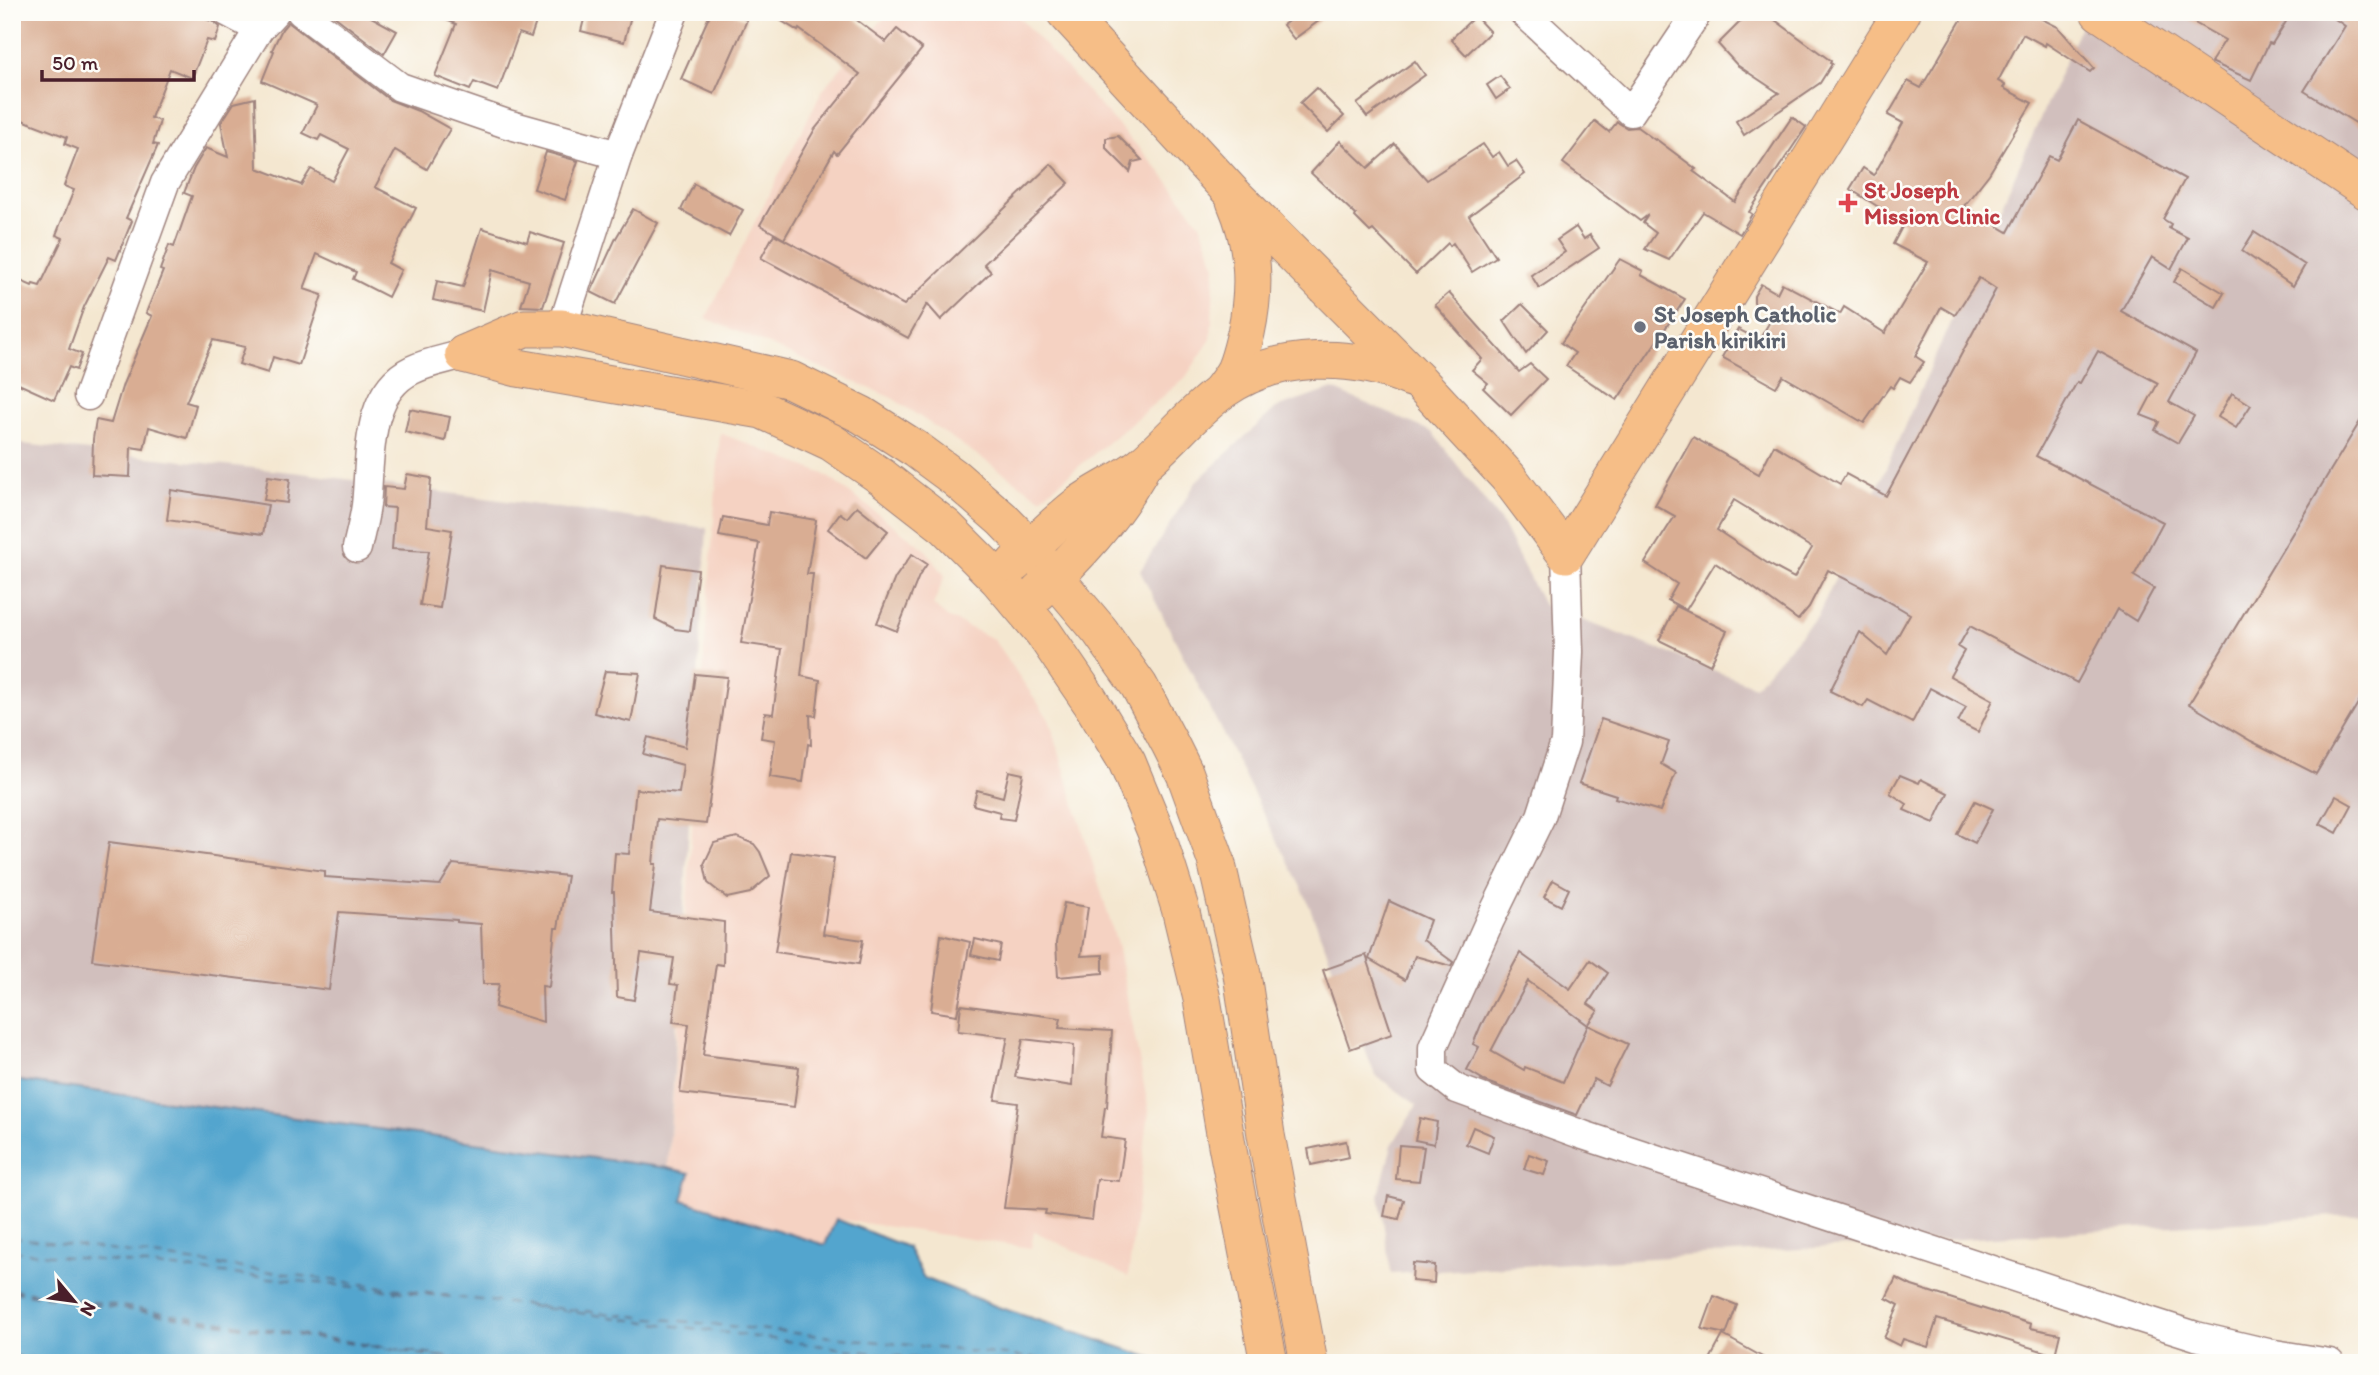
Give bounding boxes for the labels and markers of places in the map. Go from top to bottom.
place label: St Joseph Mission Clinic [1864,176,2001,230]
marker: St Joseph Mission Clinic [1838,193,1858,213]
place label: St Joseph Catholic Parish kirikiri [1654,300,1837,354]
marker: St Joseph Catholic Parish kirikiri [1632,319,1648,335]

